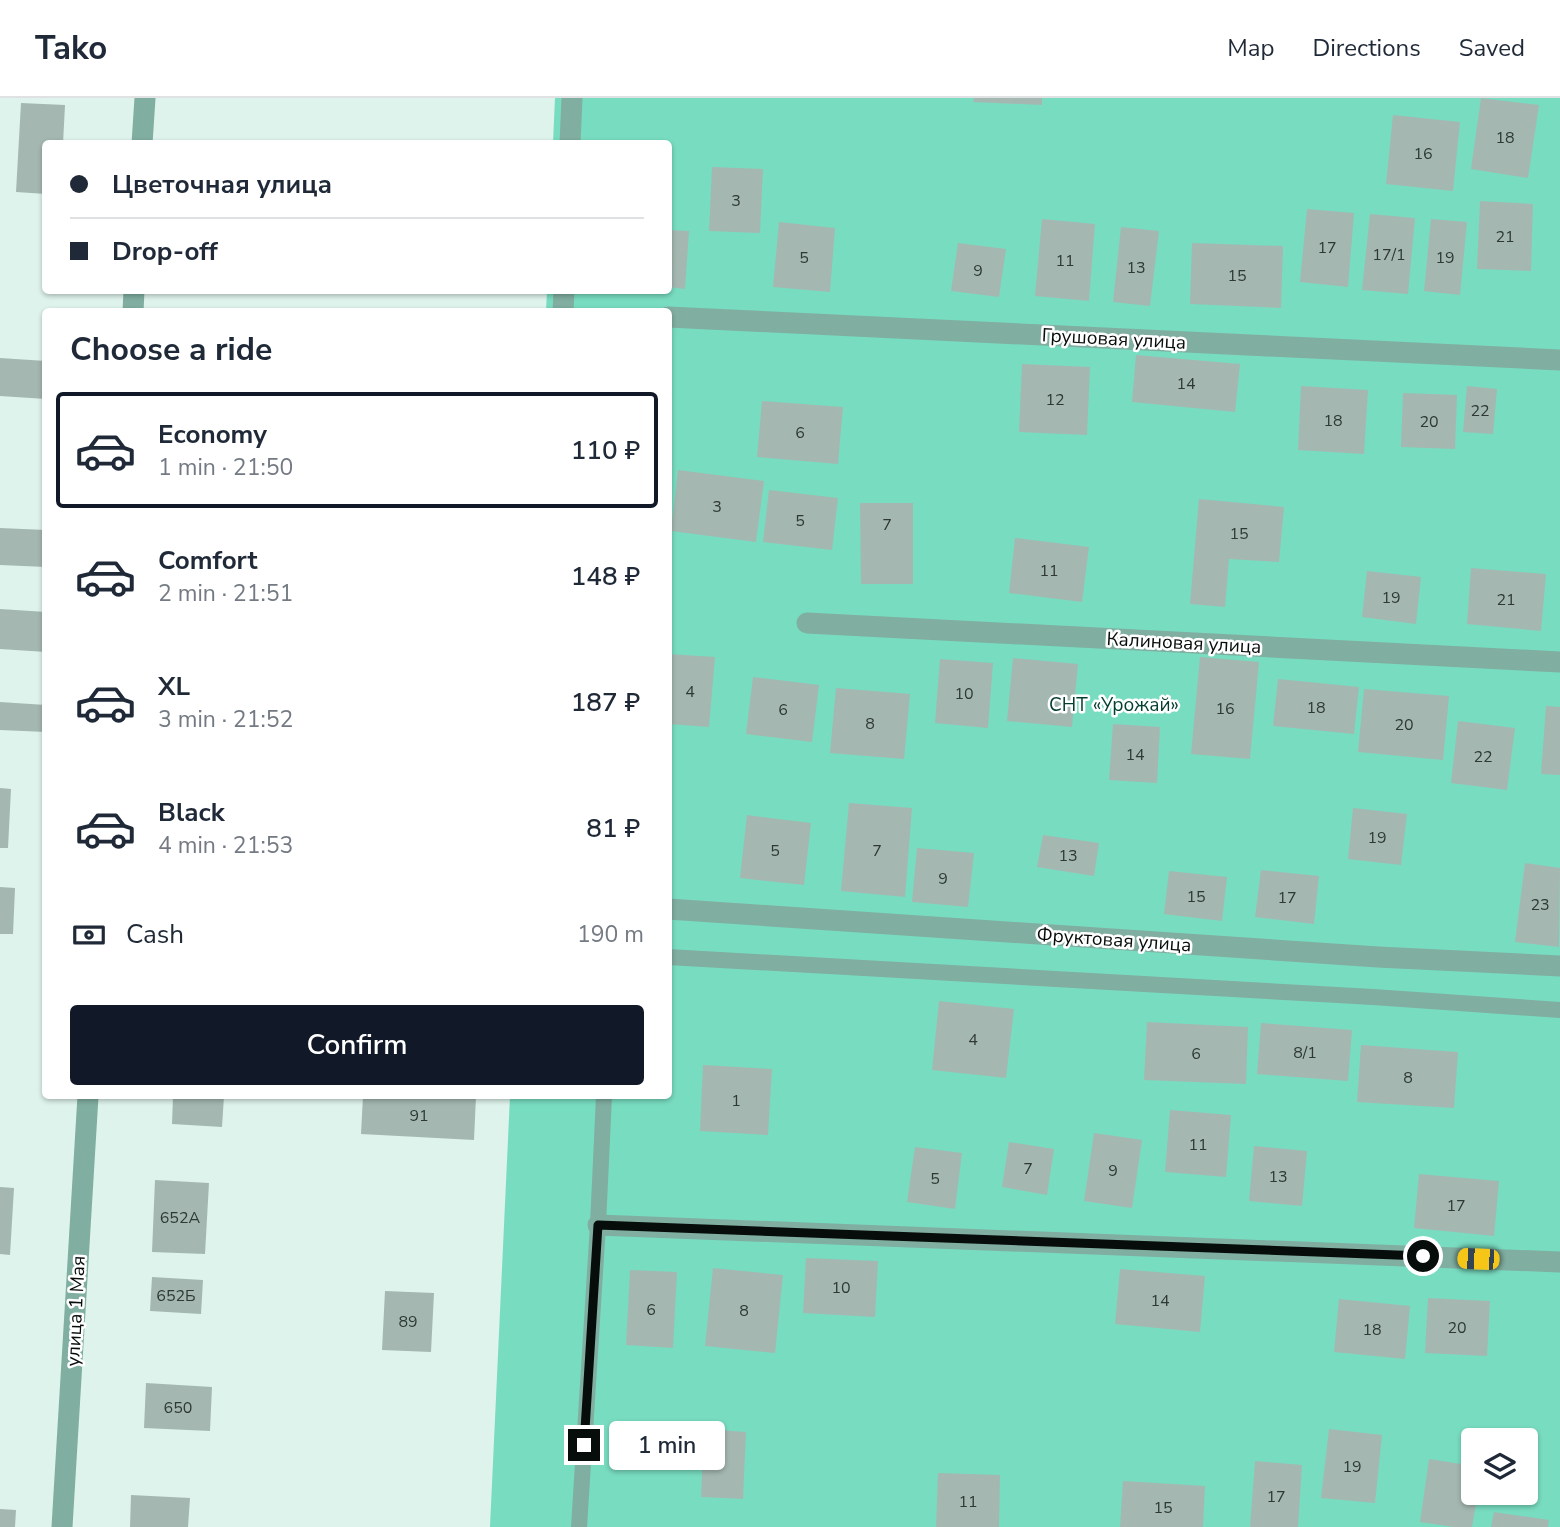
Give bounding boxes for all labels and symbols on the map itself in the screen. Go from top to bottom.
house number: 18 [1495,127,1515,149]
house number: 16 [1413,143,1433,165]
house number: 3 [731,190,741,212]
house number: 21 [1495,226,1515,248]
house number: 17 [1317,237,1337,259]
house number: 17/1 [1372,244,1406,266]
house number: 5 [799,247,809,269]
house number: 19 [1435,247,1455,269]
house number: 11 [1055,250,1075,272]
house number: 13 [1126,257,1146,279]
house number: 9 [973,260,983,282]
house number: 15 [1227,265,1247,287]
street label: Грушовая улица [1041,322,1187,356]
house number: 14 [1176,373,1196,395]
house number: 12 [1045,389,1065,411]
house number: 22 [1470,400,1490,422]
house number: 18 [1323,410,1343,432]
house number: 20 [1419,411,1439,433]
house number: 6 [795,422,805,444]
house number: 3 [712,496,722,518]
house number: 5 [795,510,805,532]
house number: 7 [882,514,892,536]
house number: 15 [1229,523,1249,545]
house number: 11 [1039,560,1059,582]
house number: 19 [1381,587,1401,609]
house number: 21 [1496,589,1516,611]
street label: Калиновая улица [1106,626,1262,660]
house number: 4 [685,681,695,703]
house number: 10 [954,683,974,705]
park label: СНТ «Урожай» [1049,692,1179,718]
house number: 18 [1306,697,1326,719]
house number: 16 [1215,698,1235,720]
house number: 6 [778,699,788,721]
house number: 8 [865,713,875,735]
house number: 20 [1394,714,1414,736]
house number: 14 [1125,744,1145,766]
house number: 22 [1473,746,1493,768]
house number: 19 [1367,827,1387,849]
house number: 5 [770,840,780,862]
house number: 7 [872,840,882,862]
house number: 13 [1058,845,1078,867]
house number: 9 [938,868,948,890]
house number: 15 [1186,886,1206,908]
house number: 17 [1277,887,1297,909]
house number: 23 [1530,894,1550,916]
street label: Фруктовая улица [1036,922,1192,958]
house number: 4 [968,1029,978,1051]
house number: 8/1 [1293,1042,1317,1064]
house number: 6 [1191,1043,1201,1065]
house number: 8 [1403,1067,1413,1089]
house number: 1 [731,1090,741,1112]
house number: 91 [409,1105,429,1127]
house number: 11 [1188,1134,1208,1156]
house number: 7 [1023,1158,1033,1180]
house number: 9 [1108,1160,1118,1182]
house number: 13 [1268,1166,1288,1188]
house number: 5 [930,1168,940,1190]
house number: 17 [1446,1195,1466,1217]
house number: 652А [160,1207,201,1229]
route start [1407,1240,1439,1272]
car [1457,1248,1500,1270]
street label: улица 1 Мая [60,1255,92,1367]
house number: 10 [831,1277,851,1299]
house number: 652Б [156,1285,196,1307]
house number: 14 [1150,1290,1170,1312]
house number: 6 [646,1299,656,1321]
house number: 8 [739,1300,749,1322]
house number: 89 [398,1311,418,1333]
house number: 20 [1447,1317,1467,1339]
house number: 18 [1362,1319,1382,1341]
house number: 650 [164,1397,192,1419]
callout: 1 min [608,1420,724,1470]
route end [568,1429,600,1461]
house number: 19 [1342,1456,1362,1478]
house number: 17 [1266,1486,1286,1508]
house number: 11 [958,1491,978,1513]
house number: 15 [1153,1497,1173,1519]

